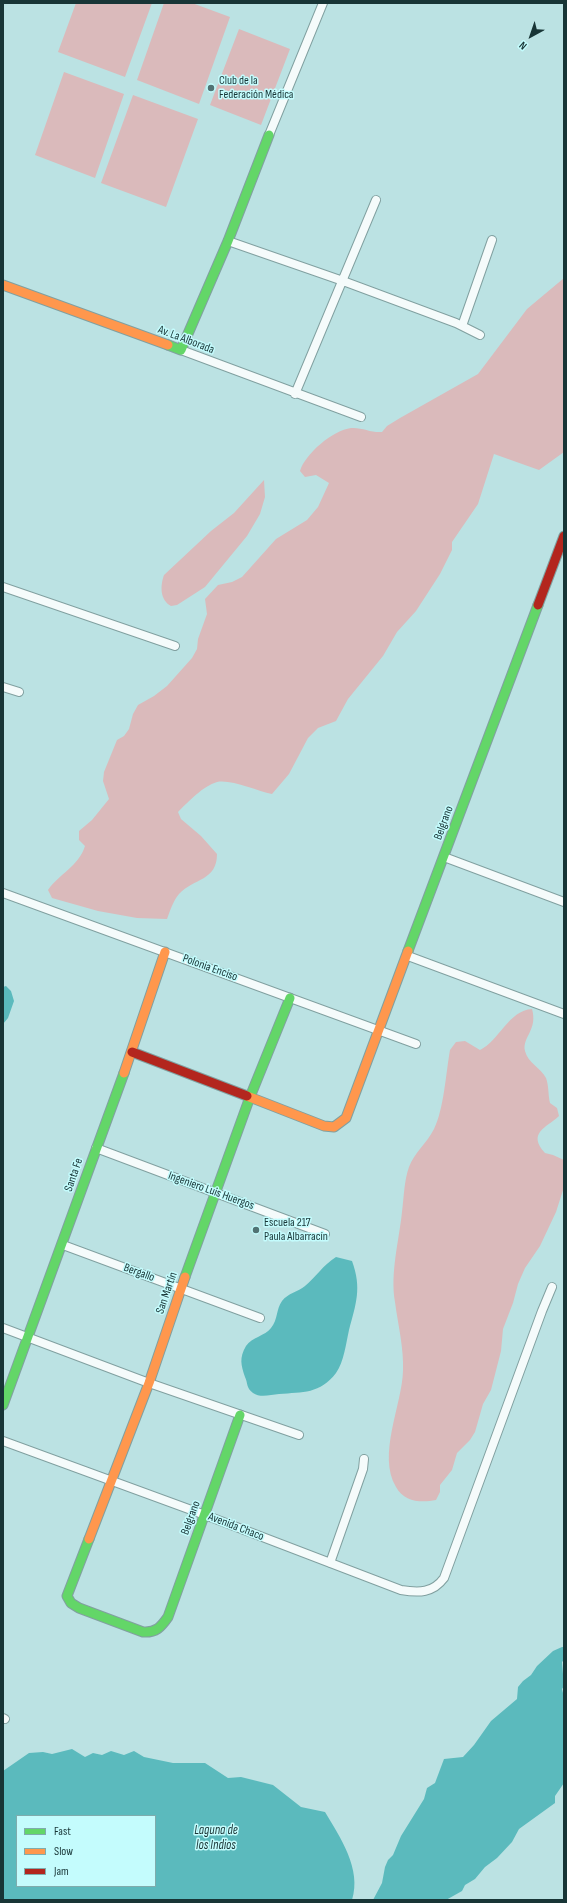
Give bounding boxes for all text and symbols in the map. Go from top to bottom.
north arrow [511,16,551,56]
text: N [517,39,529,52]
place label: Club de la Federación Médica [219,74,293,102]
marker: Club de la Federación Médica [206,83,216,93]
street label: Av. La Alborada [156,323,216,357]
street label: Belgrano [431,804,457,842]
street label: Polonia Enciso [180,951,240,985]
street label: Santa Fe [62,1156,86,1194]
street label: Ingeniero Luis Huergos [166,1169,256,1213]
place label: Escuela 217 Paula Albarracín [264,1216,328,1244]
marker: Escuela 217 Paula Albarracín [251,1225,261,1235]
street label: Bergallo [122,1261,156,1285]
street label: San Martín [153,1270,181,1316]
street label: Belgrano [178,1499,204,1537]
street label: Avenida Chaco [206,1510,266,1544]
legend [16,1815,156,1887]
water label: Laguna de los Indios [194,1823,238,1854]
text: Fast [54,1824,71,1839]
text: Slow [54,1844,73,1859]
text: Jam [54,1864,69,1879]

